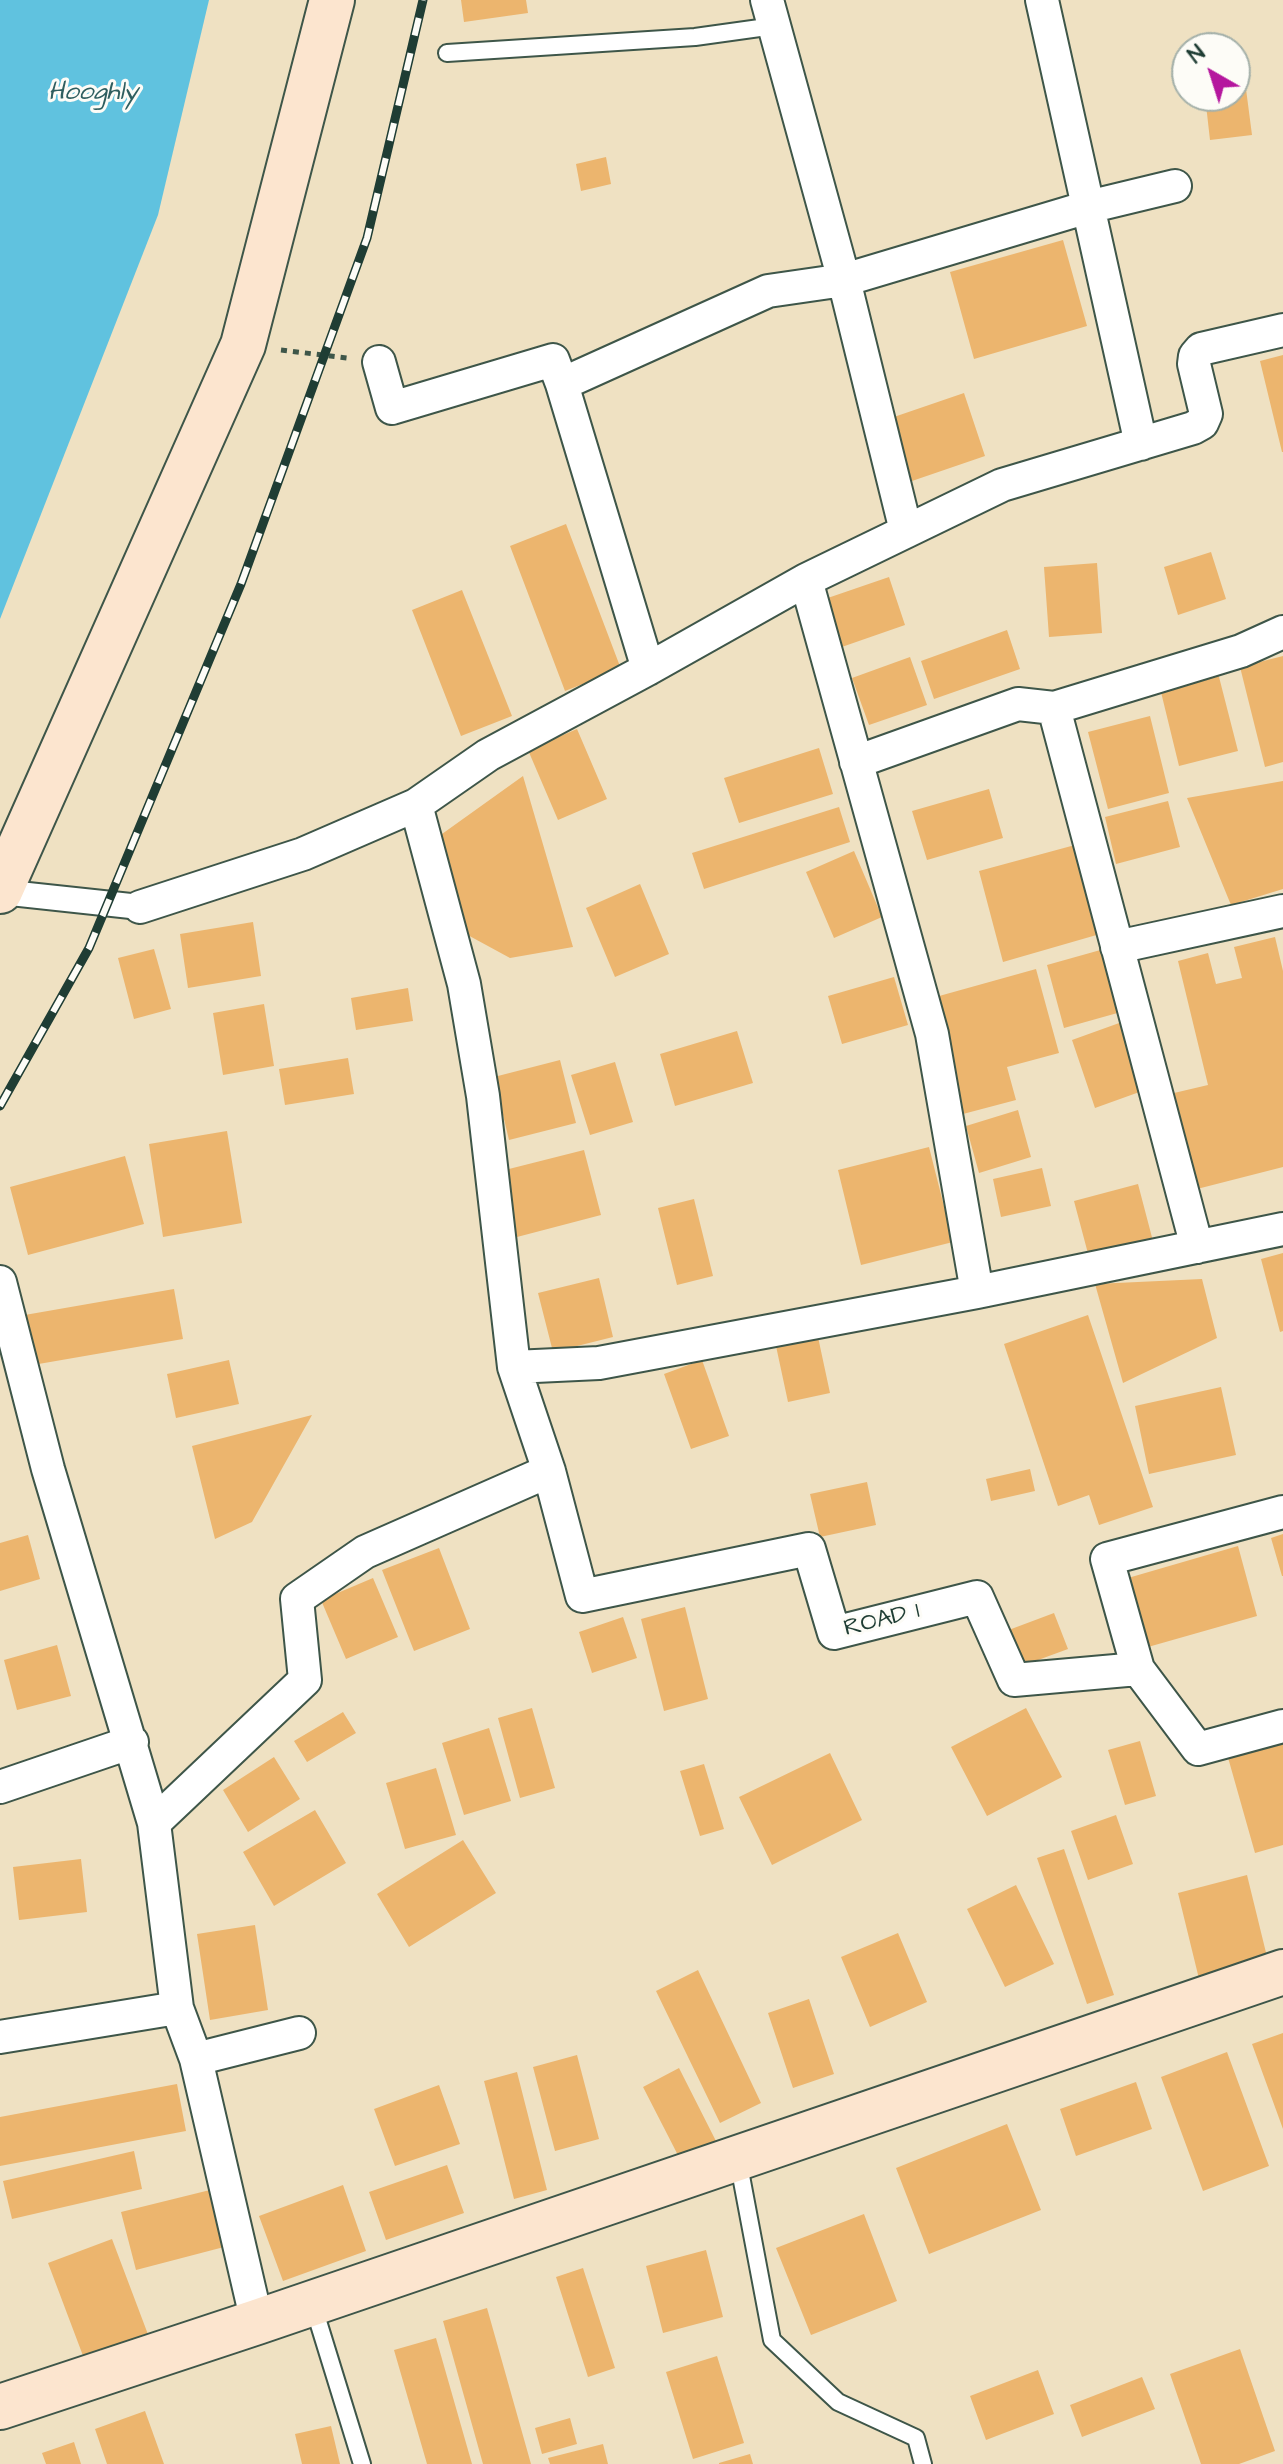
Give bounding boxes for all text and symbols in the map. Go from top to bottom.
north arrow [1171,32,1251,112]
text: N [1182,38,1212,71]
water label: Hooghly [48,78,138,110]
street label: ROAD 1 [841,1598,923,1644]

